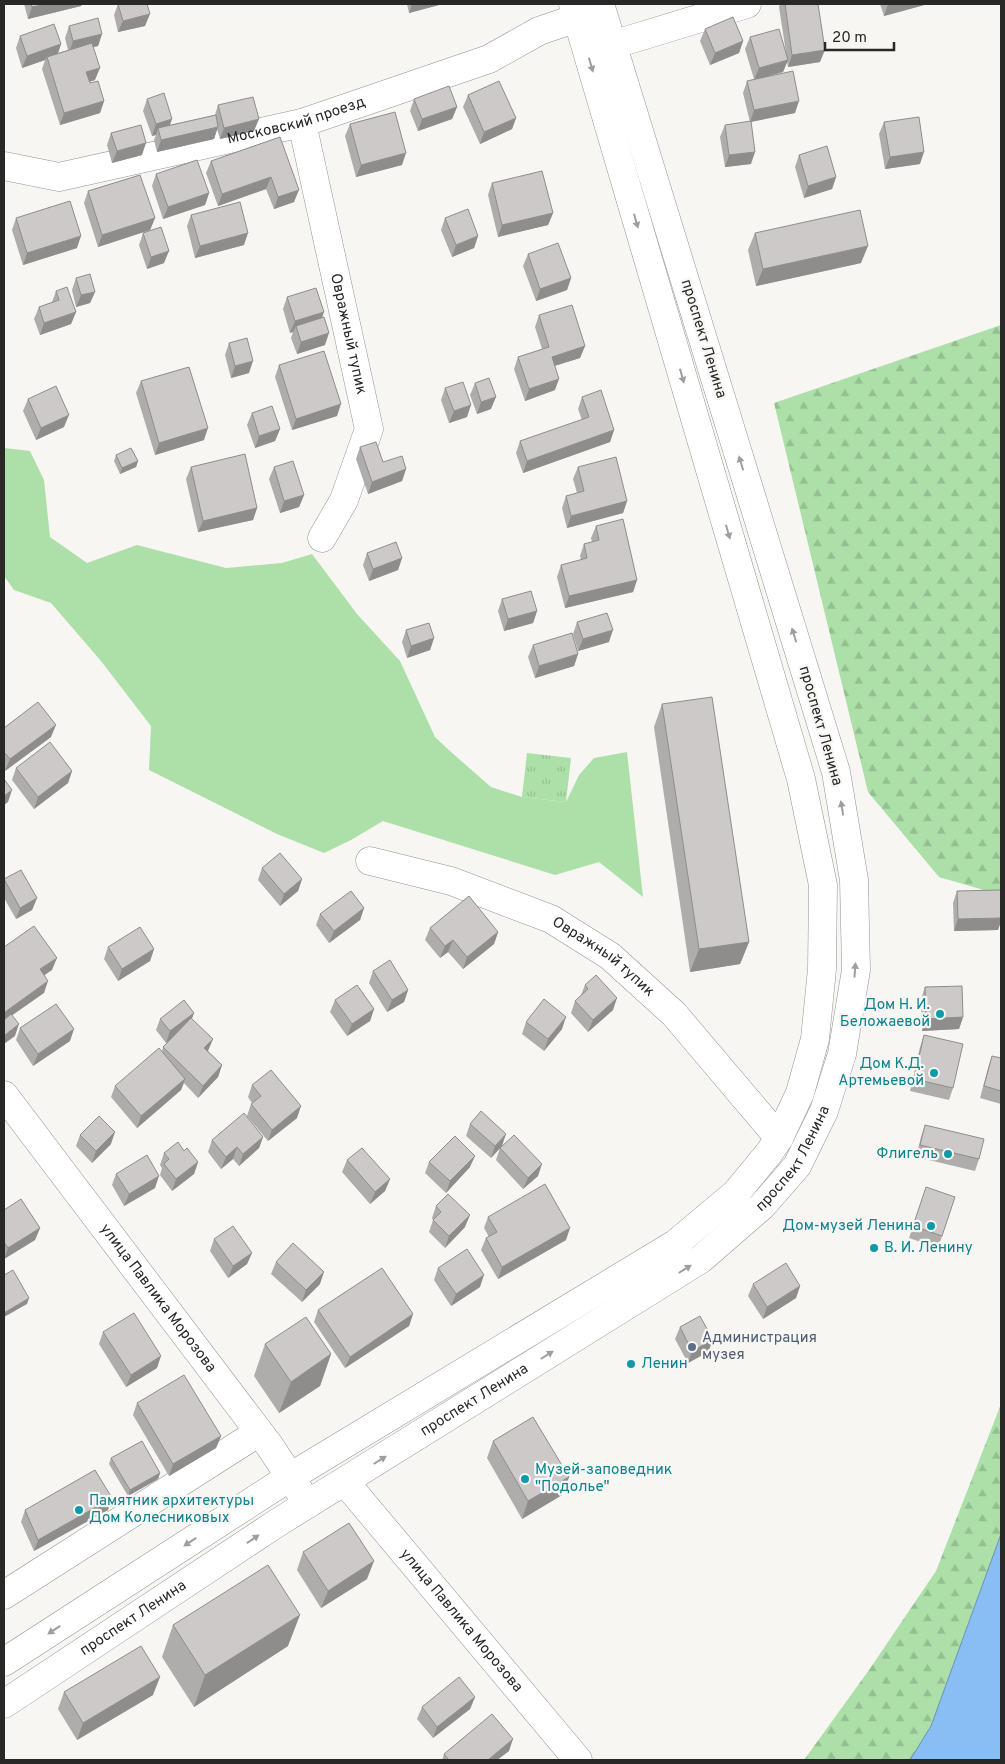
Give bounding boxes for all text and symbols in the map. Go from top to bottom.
scale bar [825,20,894,52]
text: 20 m [832,29,867,48]
one-way arrow [587,57,595,72]
street label: Московский проезд [225,92,368,149]
one-way arrow [633,213,641,228]
street label: Овражный тупик [326,272,371,396]
street label: проспект Ленина [676,277,730,401]
one-way arrow [679,369,687,384]
one-way arrow [737,455,745,470]
one-way arrow [724,525,732,540]
one-way arrow [790,627,798,642]
street label: проспект Ленина [794,664,846,788]
one-way arrow [838,800,846,816]
street label: Овражный тупик [548,913,658,1001]
one-way arrow [851,961,859,977]
place label: Дом Н. И. Беложаевой [840,996,930,1032]
marker: Дом Н. И. Беложаевой [934,1008,946,1020]
place label: Дом К.Д. Артемьевой [838,1055,924,1091]
marker: Дом К.Д. Артемьевой [928,1067,940,1079]
street label: проспект Ленина [752,1104,834,1216]
place label: Флигель [877,1145,938,1164]
marker: Флигель [942,1148,954,1160]
place label: Дом-музей Ленина [782,1217,921,1236]
street label: улица Павлика Морозова [96,1220,220,1376]
marker: Дом-музей Ленина [925,1220,937,1232]
place label: В. И. Ленину [884,1239,973,1258]
marker: В. И. Ленину [868,1242,880,1254]
one-way arrow [678,1264,691,1274]
place label: Администрация музея [702,1329,817,1365]
marker: Администрация музея [686,1341,698,1353]
one-way arrow [540,1351,554,1360]
place label: Ленин [641,1355,688,1374]
marker: Ленин [625,1358,637,1370]
street label: проспект Ленина [417,1359,532,1441]
one-way arrow [373,1455,386,1465]
place label: Музей-заповедник "Подолье" [535,1461,672,1497]
marker: Музей-заповедник "Подолье" [519,1473,531,1485]
place label: Памятник архитектуры Дом Колесниковых [89,1492,254,1528]
marker: Памятник архитектуры Дом Колесниковых [73,1504,85,1516]
one-way arrow [246,1534,260,1544]
one-way arrow [184,1537,197,1546]
street label: улица Павлика Морозова [396,1545,527,1696]
street label: проспект Ленина [76,1576,190,1660]
one-way arrow [47,1625,60,1635]

